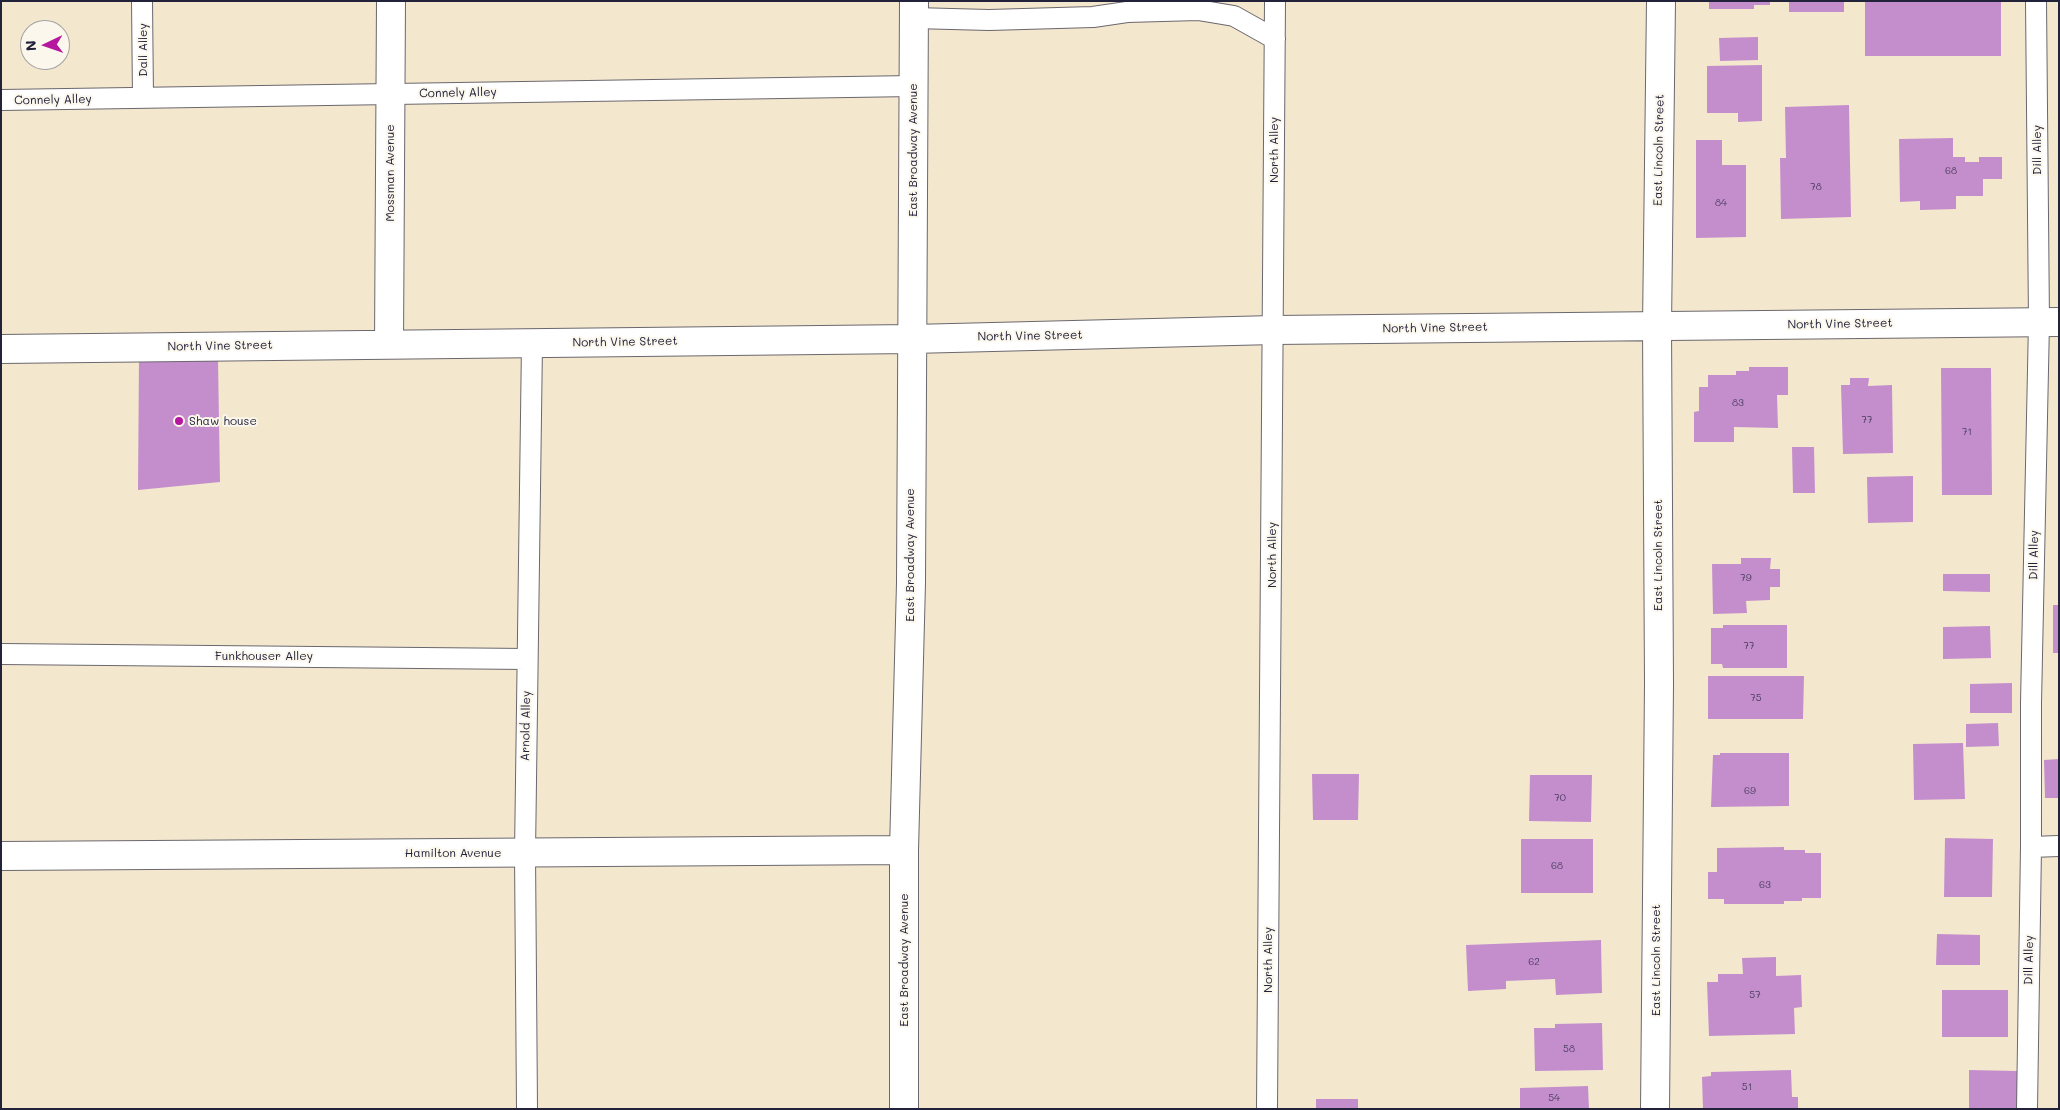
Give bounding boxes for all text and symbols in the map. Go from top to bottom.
north arrow [20,20,70,70]
street label: Dall Alley [136,23,150,77]
text: N [21,40,40,52]
street label: East Broadway Avenue [906,83,920,217]
street label: Connely Alley [419,85,497,101]
street label: Connely Alley [14,92,92,108]
street label: East Lincoln Street [1651,94,1667,206]
street label: North Alley [1267,117,1281,183]
street label: Mossman Avenue [383,124,397,222]
street label: Dill Alley [2030,125,2044,175]
house number: 68 [1945,165,1957,177]
house number: 78 [1810,181,1822,193]
house number: 84 [1715,197,1727,209]
street label: North Vine Street [1787,316,1893,332]
street label: North Vine Street [1382,320,1488,336]
street label: North Vine Street [977,328,1083,344]
street label: North Vine Street [572,334,678,350]
street label: North Vine Street [167,338,273,354]
house number: 83 [1732,397,1744,409]
place label: Shaw house [189,414,257,428]
house number: 77 [1861,414,1873,426]
marker: Shaw house [173,415,185,427]
house number: 71 [1962,426,1972,438]
street label: East Broadway Avenue [903,488,917,622]
street label: East Lincoln Street [1651,499,1665,611]
street label: North Alley [1265,522,1279,588]
street label: Dill Alley [2026,530,2042,580]
house number: 79 [1740,572,1752,584]
house number: 77 [1743,640,1755,652]
street label: Funkhouser Alley [215,649,313,663]
street label: Arnold Alley [518,691,534,761]
house number: 75 [1750,692,1762,704]
house number: 69 [1744,785,1756,797]
house number: 70 [1554,792,1566,804]
street label: Hamilton Avenue [405,846,501,860]
house number: 68 [1551,860,1563,872]
house number: 63 [1759,879,1771,891]
street label: East Broadway Avenue [897,893,911,1027]
street label: East Lincoln Street [1649,904,1663,1016]
street label: North Alley [1261,927,1275,993]
street label: Dill Alley [2021,935,2037,985]
house number: 62 [1528,956,1540,968]
house number: 57 [1749,989,1761,1001]
house number: 58 [1563,1043,1575,1055]
house number: 51 [1742,1081,1752,1093]
house number: 54 [1548,1092,1560,1104]

